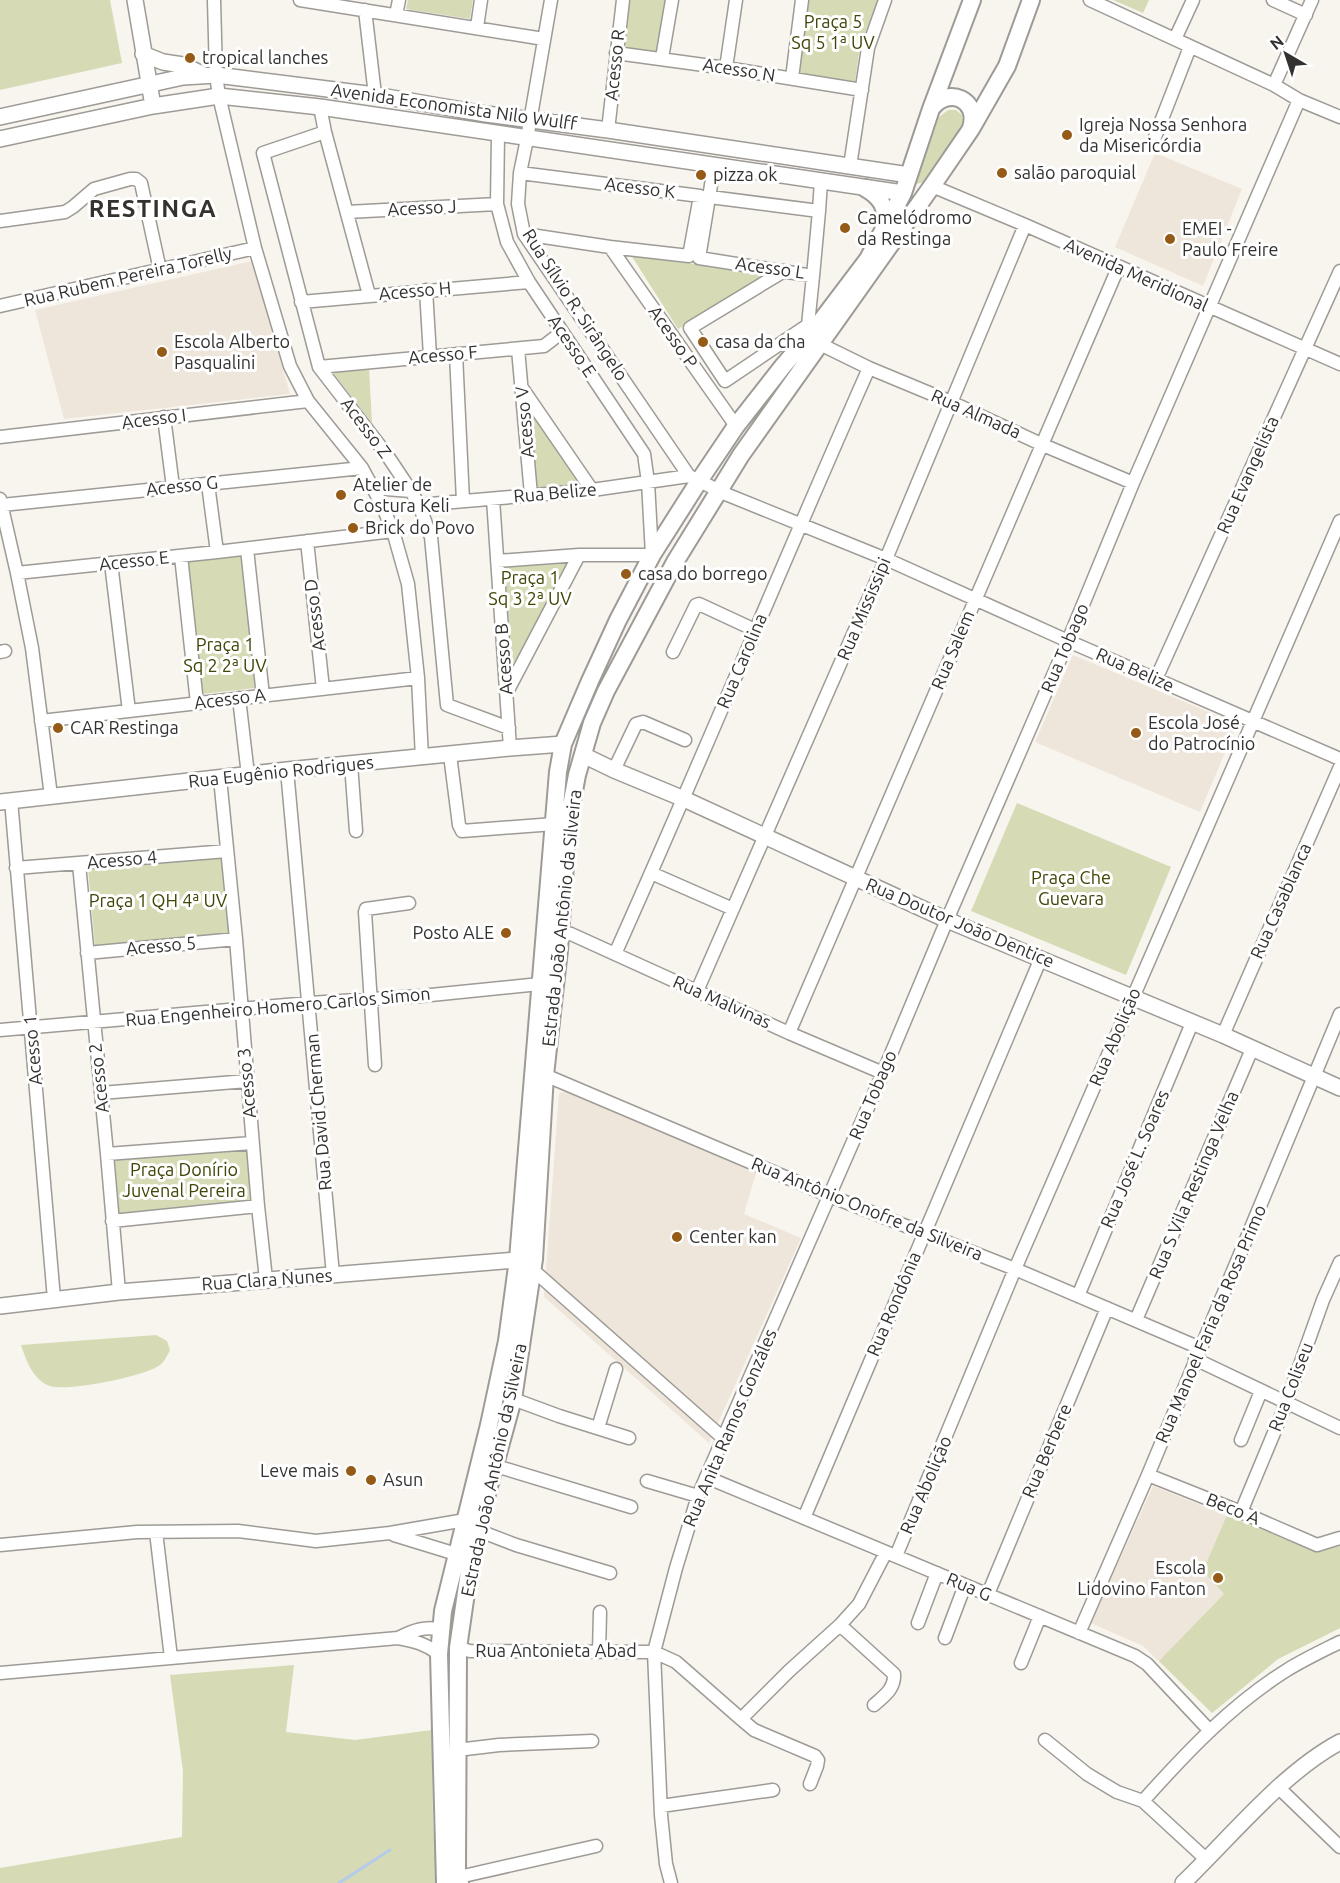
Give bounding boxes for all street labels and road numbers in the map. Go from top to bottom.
street label: Acesso R [600,28,628,101]
street label: Acesso N [702,53,777,85]
street label: Avenida Economista Nilo Wulff [330,79,579,133]
street label: Acesso K [604,173,677,201]
street label: Acesso J [387,195,457,219]
street label: Rua Sílvio R. Sirângelo [519,225,632,384]
street label: Avenida Meridional [1061,233,1212,315]
street label: Rua Rubem Pereira Torelly [22,242,234,310]
street label: Acesso L [734,252,806,282]
street label: Acesso H [378,277,452,303]
street label: Acesso P [645,302,702,371]
street label: Acesso E [545,311,601,380]
street label: Acesso F [407,341,478,367]
street label: Rua Almada [929,384,1024,442]
street label: Acesso V [511,385,537,459]
street label: Acesso Z [338,393,396,462]
street label: Acesso I [120,404,187,432]
street label: Rua Evangelista [1212,413,1282,536]
street label: Acesso G [145,471,219,499]
street label: Rua Belize [513,478,597,506]
street label: Acesso E [98,546,170,574]
street label: Rua Mississipi [832,554,894,663]
street label: Acesso D [300,578,328,653]
street label: Rua Tobago [1036,600,1092,695]
street label: Rua Salem [927,607,978,692]
street label: Rua Carolina [712,610,770,711]
street label: Acesso B [491,623,515,696]
street label: Rua Belize [1093,643,1178,695]
street label: Acesso A [193,684,267,712]
street label: Rua Eugênio Rodrigues [187,751,375,791]
street label: Estrada João Antônio da Silveira [538,788,584,1048]
street label: Rua Casablanca [1246,840,1315,962]
street label: Acesso 4 [86,846,158,872]
street label: Rua Doutor João Dentice [863,873,1058,971]
street label: Acesso 5 [125,932,197,958]
street label: Rua Malvinas [670,971,775,1032]
street label: Rua Engenheiro Homero Carlos Simon [124,983,431,1029]
street label: Rua Abolição [1084,984,1144,1089]
street label: Acesso 1 [19,1014,45,1086]
street label: Rua David Cherman [301,1033,335,1192]
street label: Acesso 2 [84,1042,112,1114]
street label: Acesso 3 [233,1047,259,1119]
street label: Rua Tobago [844,1047,900,1142]
street label: Rua José L. Soares [1096,1086,1172,1231]
street label: Rua S Vila Restinga Velha [1144,1088,1242,1282]
street label: Rua Antônio Onofre da Silveira [749,1152,986,1264]
street label: Rua Manoel Faria da Rosa Primo [1151,1202,1269,1446]
street label: Rua Rondônia [862,1248,924,1359]
street label: Rua Clara Nunes [201,1264,333,1294]
street label: Rua Anita Ramos Gonzáles [678,1326,780,1529]
street label: Rua Coliseu [1264,1339,1316,1434]
street label: Estrada João Antônio da Silveira [456,1341,530,1598]
street label: Rua Berbere [1017,1401,1075,1501]
street label: Rua Abolição [895,1432,955,1537]
street label: Beco A [1204,1488,1263,1528]
street label: Rua G [944,1568,995,1604]
street label: Rua Antonieta Abad [475,1640,637,1660]

